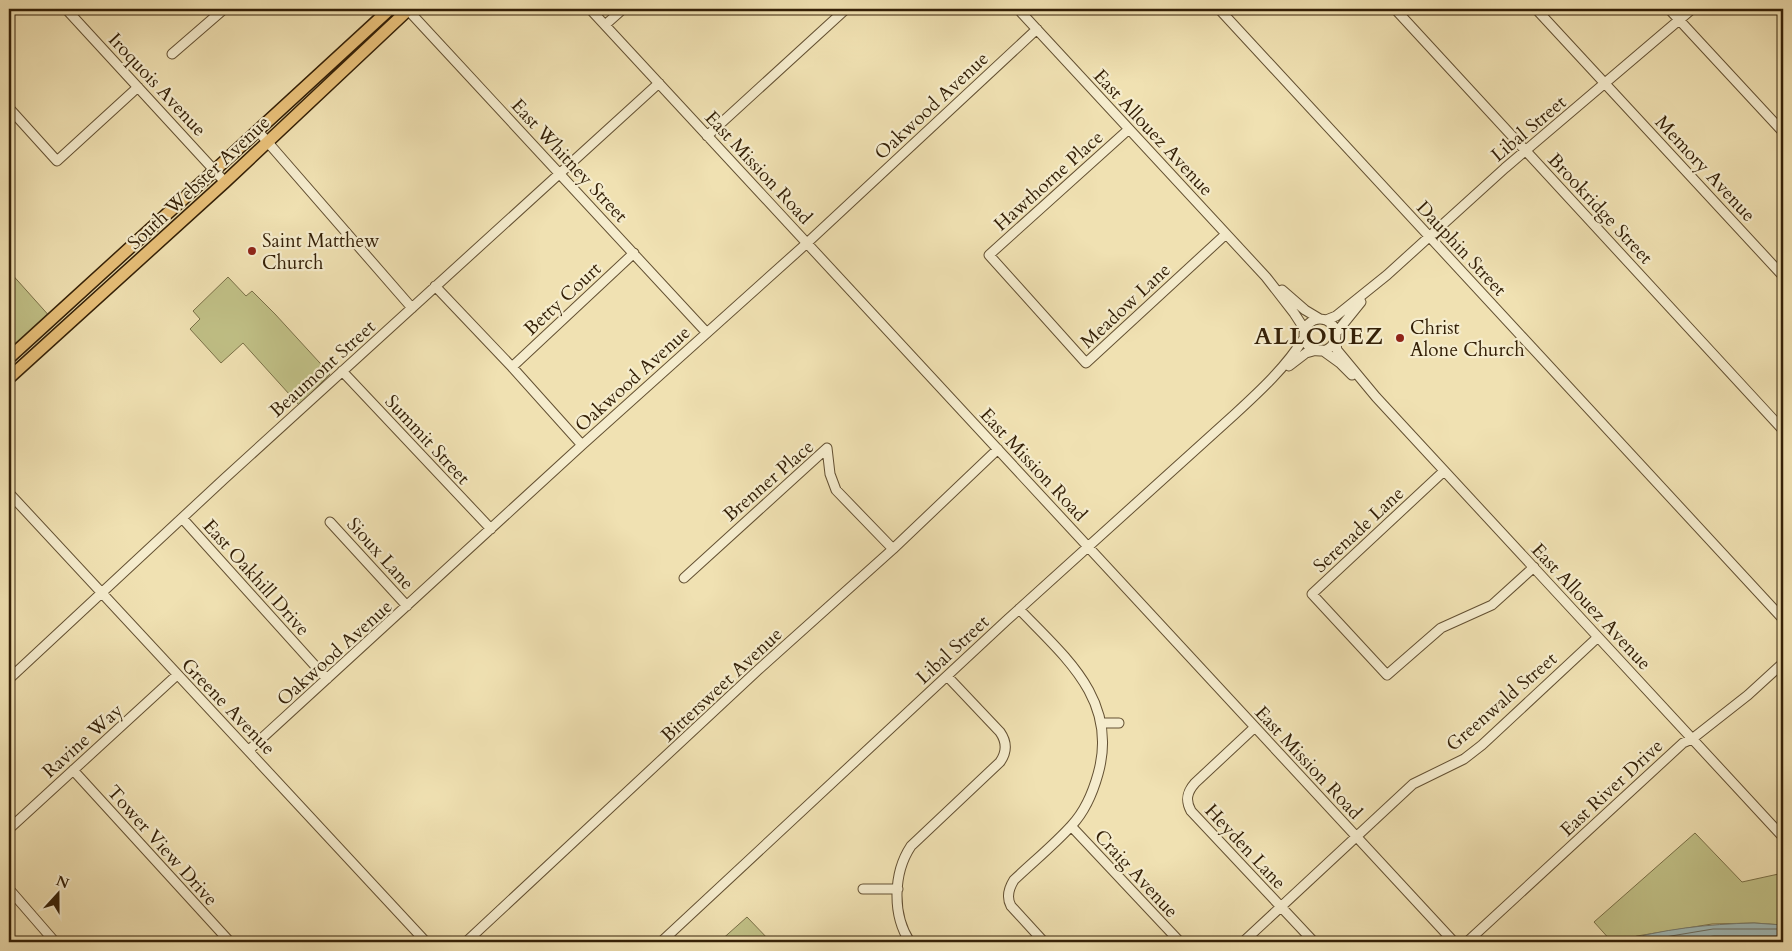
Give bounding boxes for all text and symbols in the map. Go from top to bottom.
street label: Iroquois Avenue [102,27,212,142]
street label: Oakwood Avenue [869,46,994,166]
street label: East Allouez Avenue [1087,63,1219,202]
street label: Libal Street [1485,90,1572,168]
street label: East Whitney Street [505,93,633,228]
street label: East Mission Road [699,105,818,230]
street label: South Webster Avenue [122,110,276,256]
street label: Memory Avenue [1649,110,1761,227]
street label: Hawthorne Place [988,125,1109,237]
street label: Brookridge Street [1542,148,1659,270]
street label: Dauphin Street [1410,195,1512,302]
place label: Saint Matthew Church [262,228,379,276]
marker: Saint Matthew Church [246,245,258,257]
street label: Betty Court [518,256,607,341]
street label: Meadow Lane [1075,257,1176,354]
street label: Beaumont Street [264,314,381,423]
place label: Christ Alone Church [1410,315,1525,363]
street label: Oakwood Avenue [569,320,696,438]
district label: ALLOUEZ [1254,320,1384,353]
marker: Christ Alone Church [1394,332,1406,344]
street label: Summit Street [379,389,476,490]
street label: East Mission Road [974,402,1093,527]
street label: Brenner Place [718,434,820,527]
street label: Serenade Lane [1308,481,1410,579]
street label: Sioux Lane [341,512,420,596]
street label: East Oakhill Drive [197,514,316,642]
street label: East Allouez Avenue [1525,537,1657,676]
street label: Oakwood Avenue [271,594,398,712]
street label: Libal Street [911,609,995,690]
street label: Bittersweet Avenue [655,622,788,748]
street label: Greenwald Street [1441,646,1563,757]
street label: Greene Avenue [175,653,281,761]
street label: Ravine Way [37,698,129,784]
street label: East Mission Road [1249,700,1368,825]
street label: East River Drive [1554,733,1669,842]
street label: Tower View Drive [101,780,224,912]
street label: Heyden Lane [1199,798,1292,895]
street label: Craig Avenue [1088,824,1184,924]
north arrow [32,868,82,918]
text: N [53,871,72,893]

